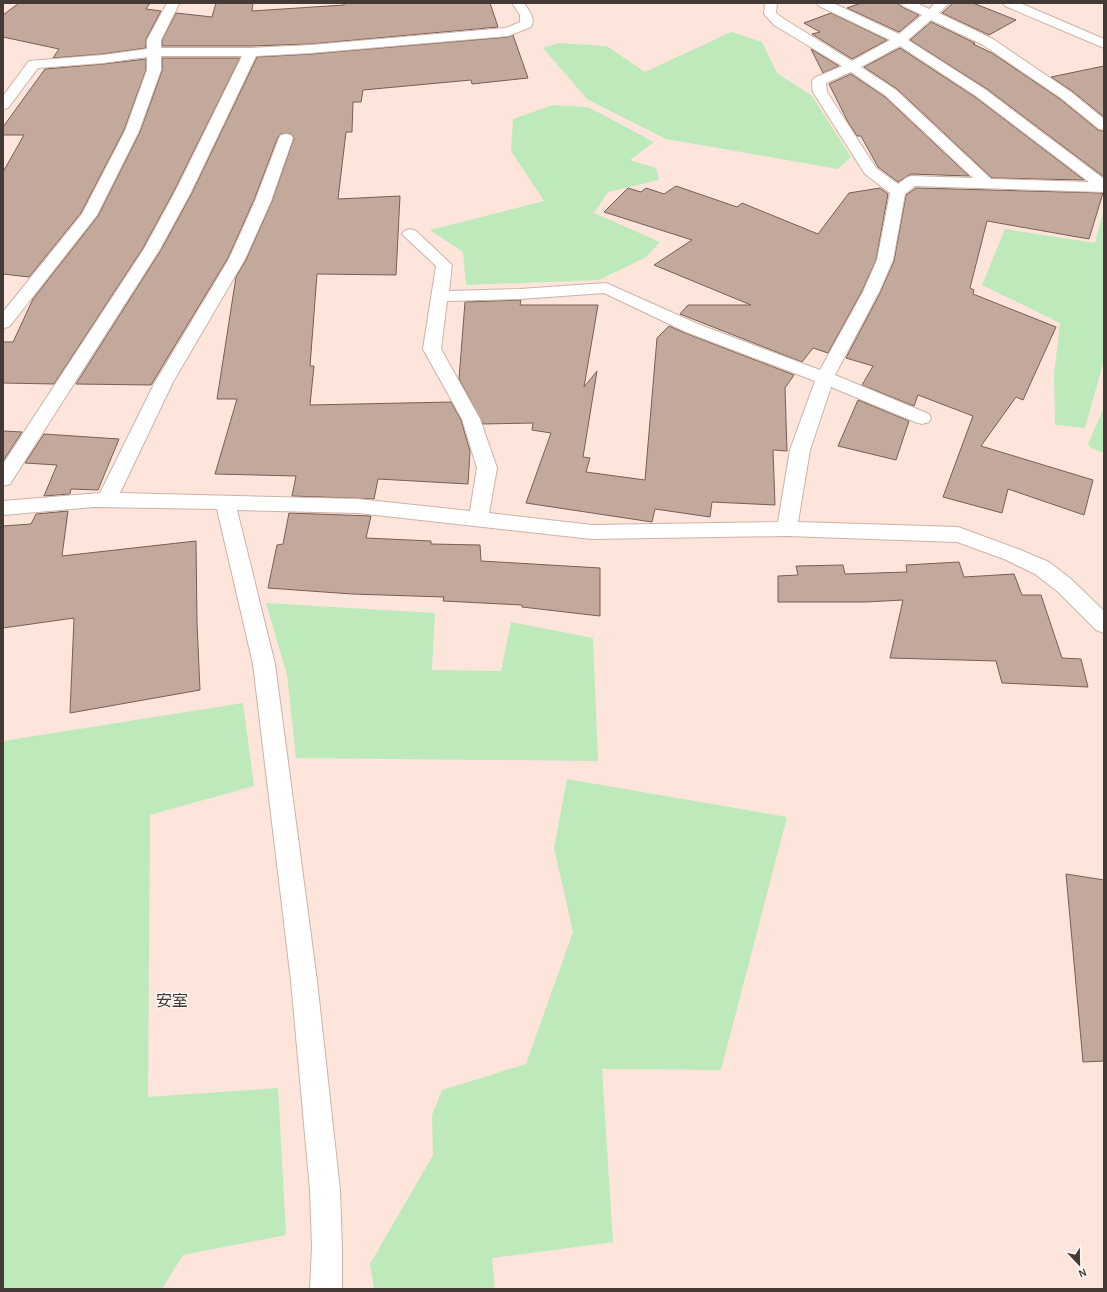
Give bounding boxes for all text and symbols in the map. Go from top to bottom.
district label: 安室 [156,993,188,1009]
north arrow [1059,1244,1099,1284]
text: N [1077,1266,1088,1279]

